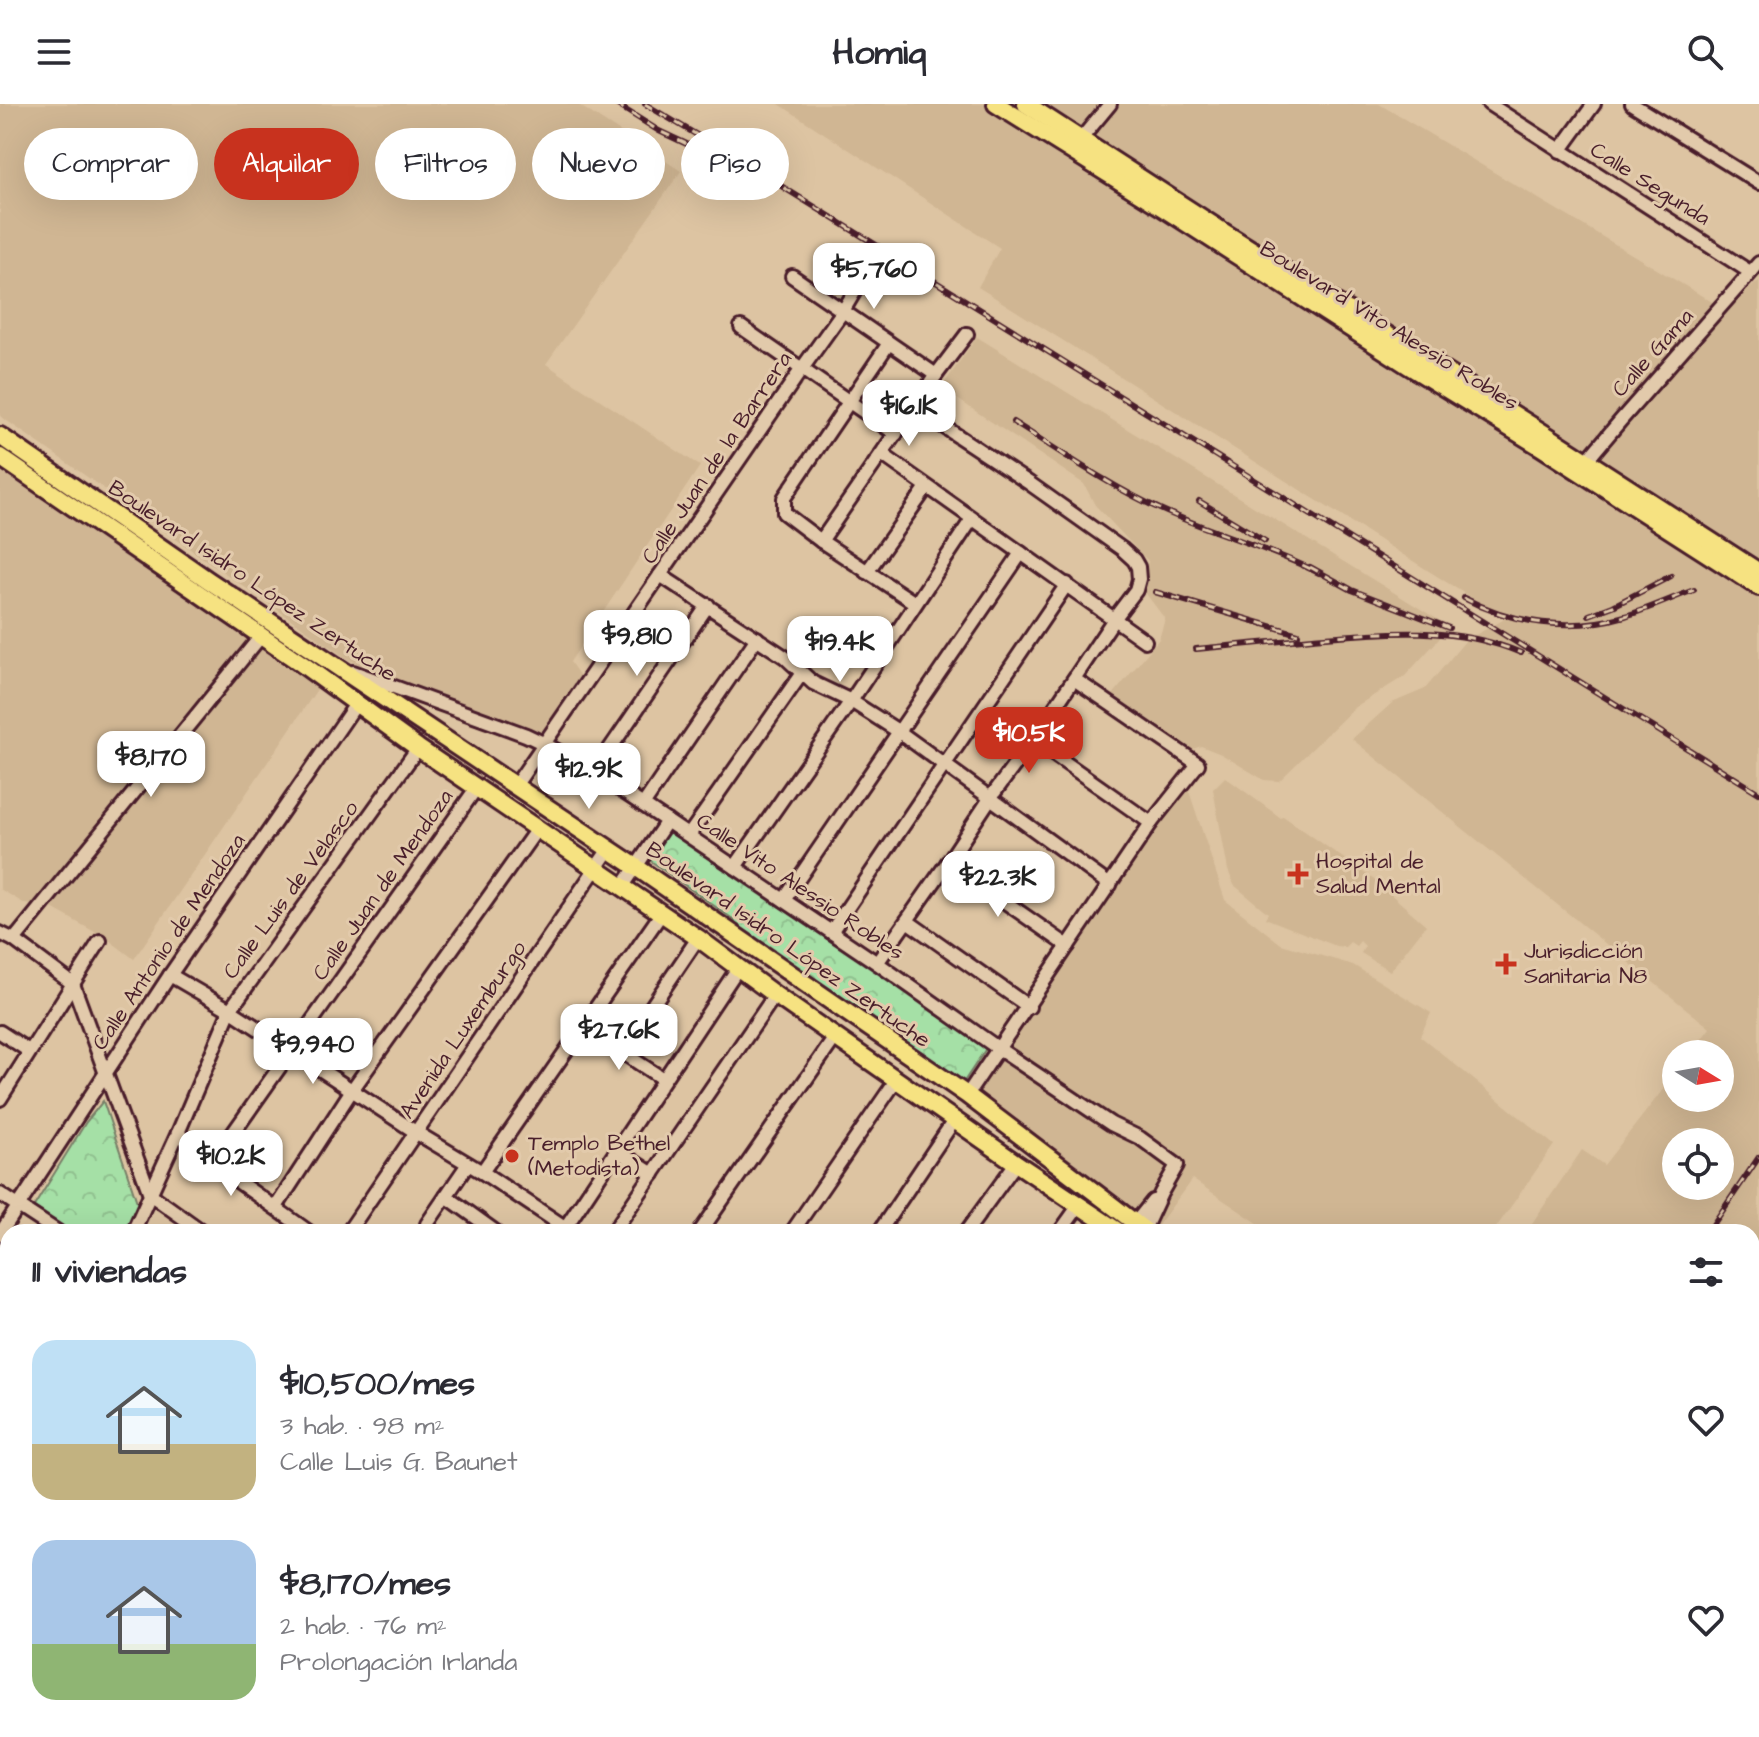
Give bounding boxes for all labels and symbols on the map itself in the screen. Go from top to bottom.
street label: Calle Segunda [1583,135,1716,234]
street label: Boulevard Vito Alessio Robles [1254,234,1524,418]
pin: $5,760 [809,243,939,311]
street label: Calle Gama [1605,302,1701,404]
street label: Calle Juan de la Barrera [634,346,800,570]
pin: $16.1K [844,380,974,448]
street label: Boulevard Isidro López Zertuche [102,473,402,689]
pin: $9,810 [572,610,702,678]
pin: $19.4K [775,616,905,684]
pin: $10.5K [964,707,1094,775]
pin: $8,170 [86,731,216,799]
pin: $12.9K [524,743,654,811]
street label: Calle Juan de Mendoza [305,783,461,987]
street label: Calle Luis de Velasco [216,794,367,986]
street label: Calle Vito Alessio Robles [690,806,910,968]
street label: Calle Antonio de Mendoza [85,828,253,1056]
street label: Boulevard Isidro López Zertuche [639,834,937,1056]
place label: Hospital de Salud Mental [1316,846,1441,902]
pin: $22.3K [933,851,1063,919]
marker: Hospital de Salud Mental [1287,863,1309,885]
street label: Avenida Luxemburgo [392,935,535,1126]
place label: Jurisdicción Sanitaria N8 [1524,936,1647,992]
marker: Jurisdicción Sanitaria N8 [1495,953,1517,975]
pin: $27.6K [554,1004,684,1072]
pin: $9,940 [248,1018,378,1086]
north arrow [1662,1040,1734,1112]
place label: Templo Bethel (Metodista) [528,1128,670,1184]
pin: $10.2K [166,1130,296,1198]
marker: Templo Bethel (Metodista) [503,1147,521,1165]

